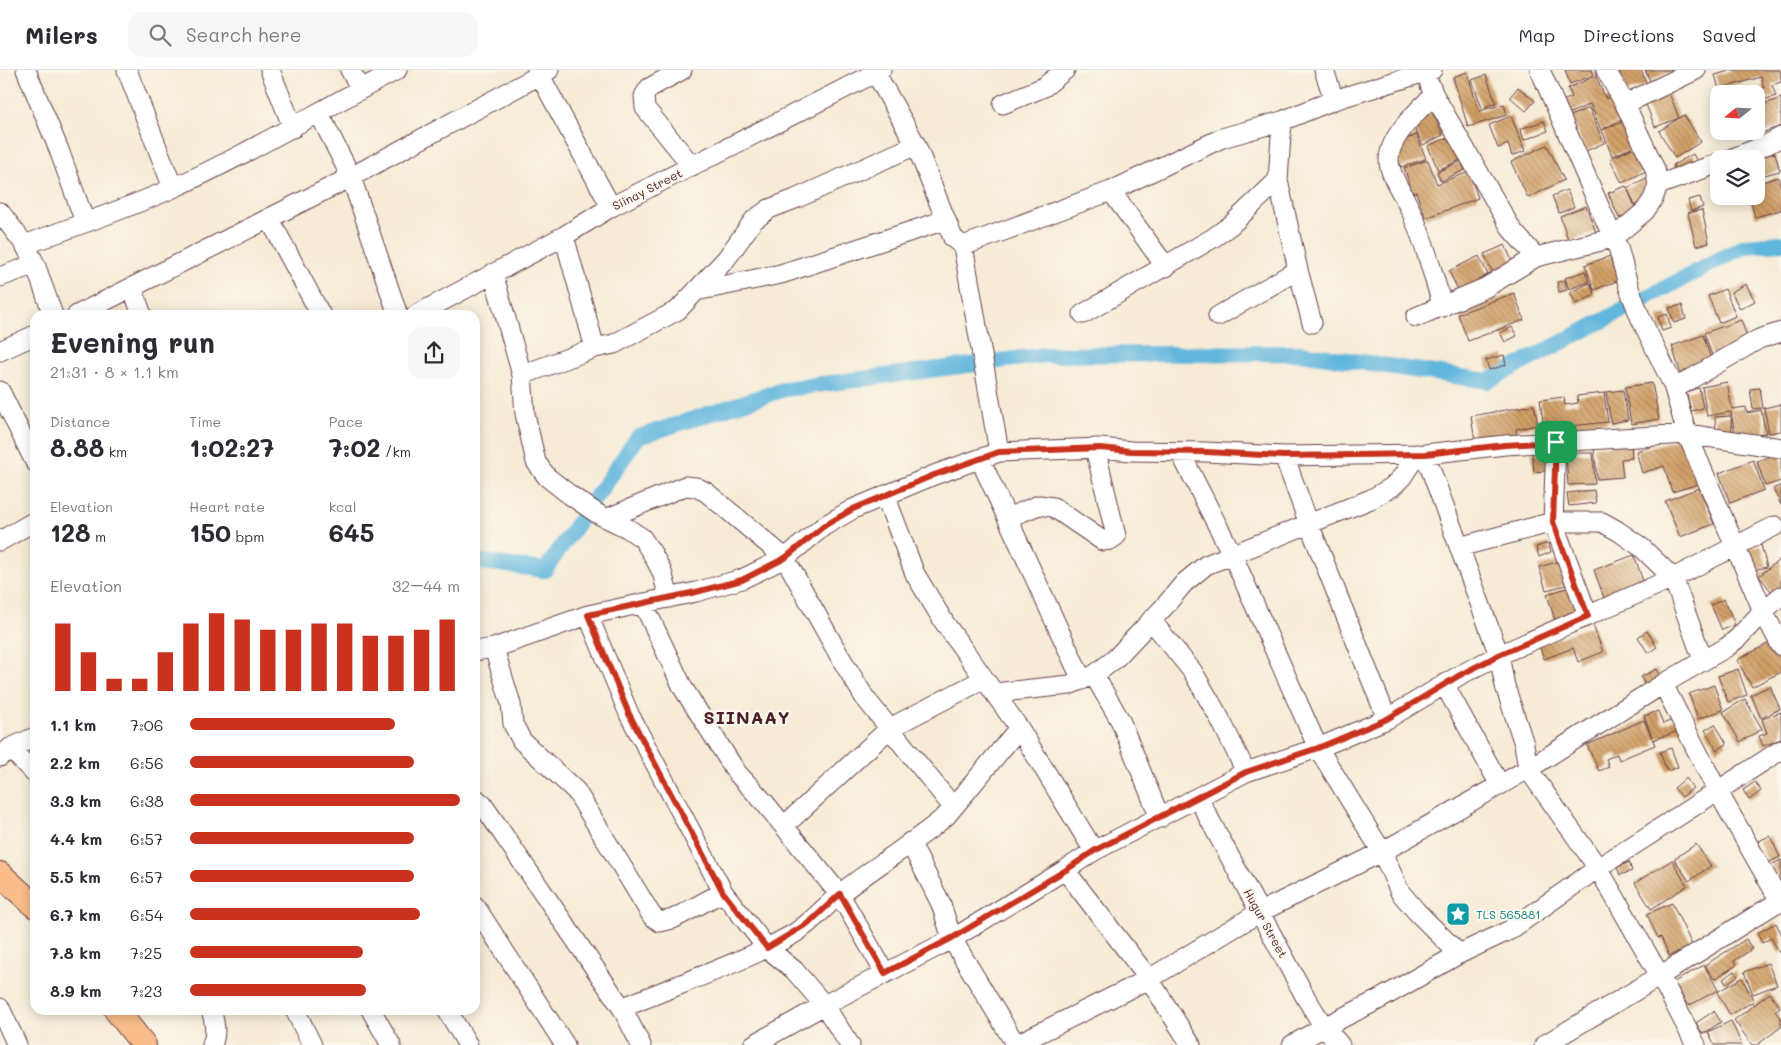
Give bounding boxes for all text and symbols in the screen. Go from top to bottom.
search box [128,12,478,57]
text: Milers [25,19,98,50]
icon: search [146,21,174,49]
text: Search here [186,22,302,47]
text: Map [1518,23,1555,47]
text: Directions [1583,23,1675,47]
text: Saved [1703,23,1756,47]
north arrow [1710,85,1765,140]
map controls [1710,85,1765,205]
button: layers [1710,150,1765,205]
street label: Siinay Street [609,164,685,214]
text: Evening run [50,324,215,360]
button: share [408,327,460,379]
text: 21:31 · 8 × 1.1 km [50,361,179,382]
text: Distance [50,412,110,431]
text: Time [189,412,221,431]
text: Pace [329,412,363,431]
pin [1535,421,1577,463]
icon: arrive [1542,428,1570,456]
text: 8.88 [50,431,104,463]
text: 1:02:27 [189,431,274,463]
text: 7:02 [329,431,381,463]
text: km [104,442,127,461]
text: /km [381,442,411,461]
text: Elevation [50,497,113,516]
text: Heart rate [189,497,265,516]
text: kcal [329,497,357,516]
text: 128 [50,516,91,548]
text: 150 [189,516,231,548]
text: 645 [329,516,374,548]
text: m [91,527,106,546]
text: bpm [231,527,264,546]
text: Elevation [50,575,122,596]
text: 32–44 m [392,575,460,596]
district label: SIINAAY [703,705,791,729]
text: 1.1 km [50,714,96,735]
text: 7:06 [130,714,163,735]
text: 2.2 km [50,752,100,773]
text: 6:56 [130,752,164,773]
text: 3.3 km [50,790,101,811]
text: 6:38 [130,790,164,811]
text: 4.4 km [50,828,102,849]
text: 6:57 [130,828,163,849]
text: 5.5 km [50,866,101,887]
text: 6:57 [130,866,163,887]
street label: Hugur Street [1240,886,1292,960]
place icon: TLS 565881 [1445,901,1471,927]
text: 6.7 km [50,904,101,925]
text: 6:54 [130,904,163,925]
place label: TLS 565881 [1476,906,1541,922]
text: 7.8 km [50,942,101,963]
text: 7:25 [130,942,162,963]
text: 8.9 km [50,980,102,1001]
text: 7:23 [130,980,162,1001]

